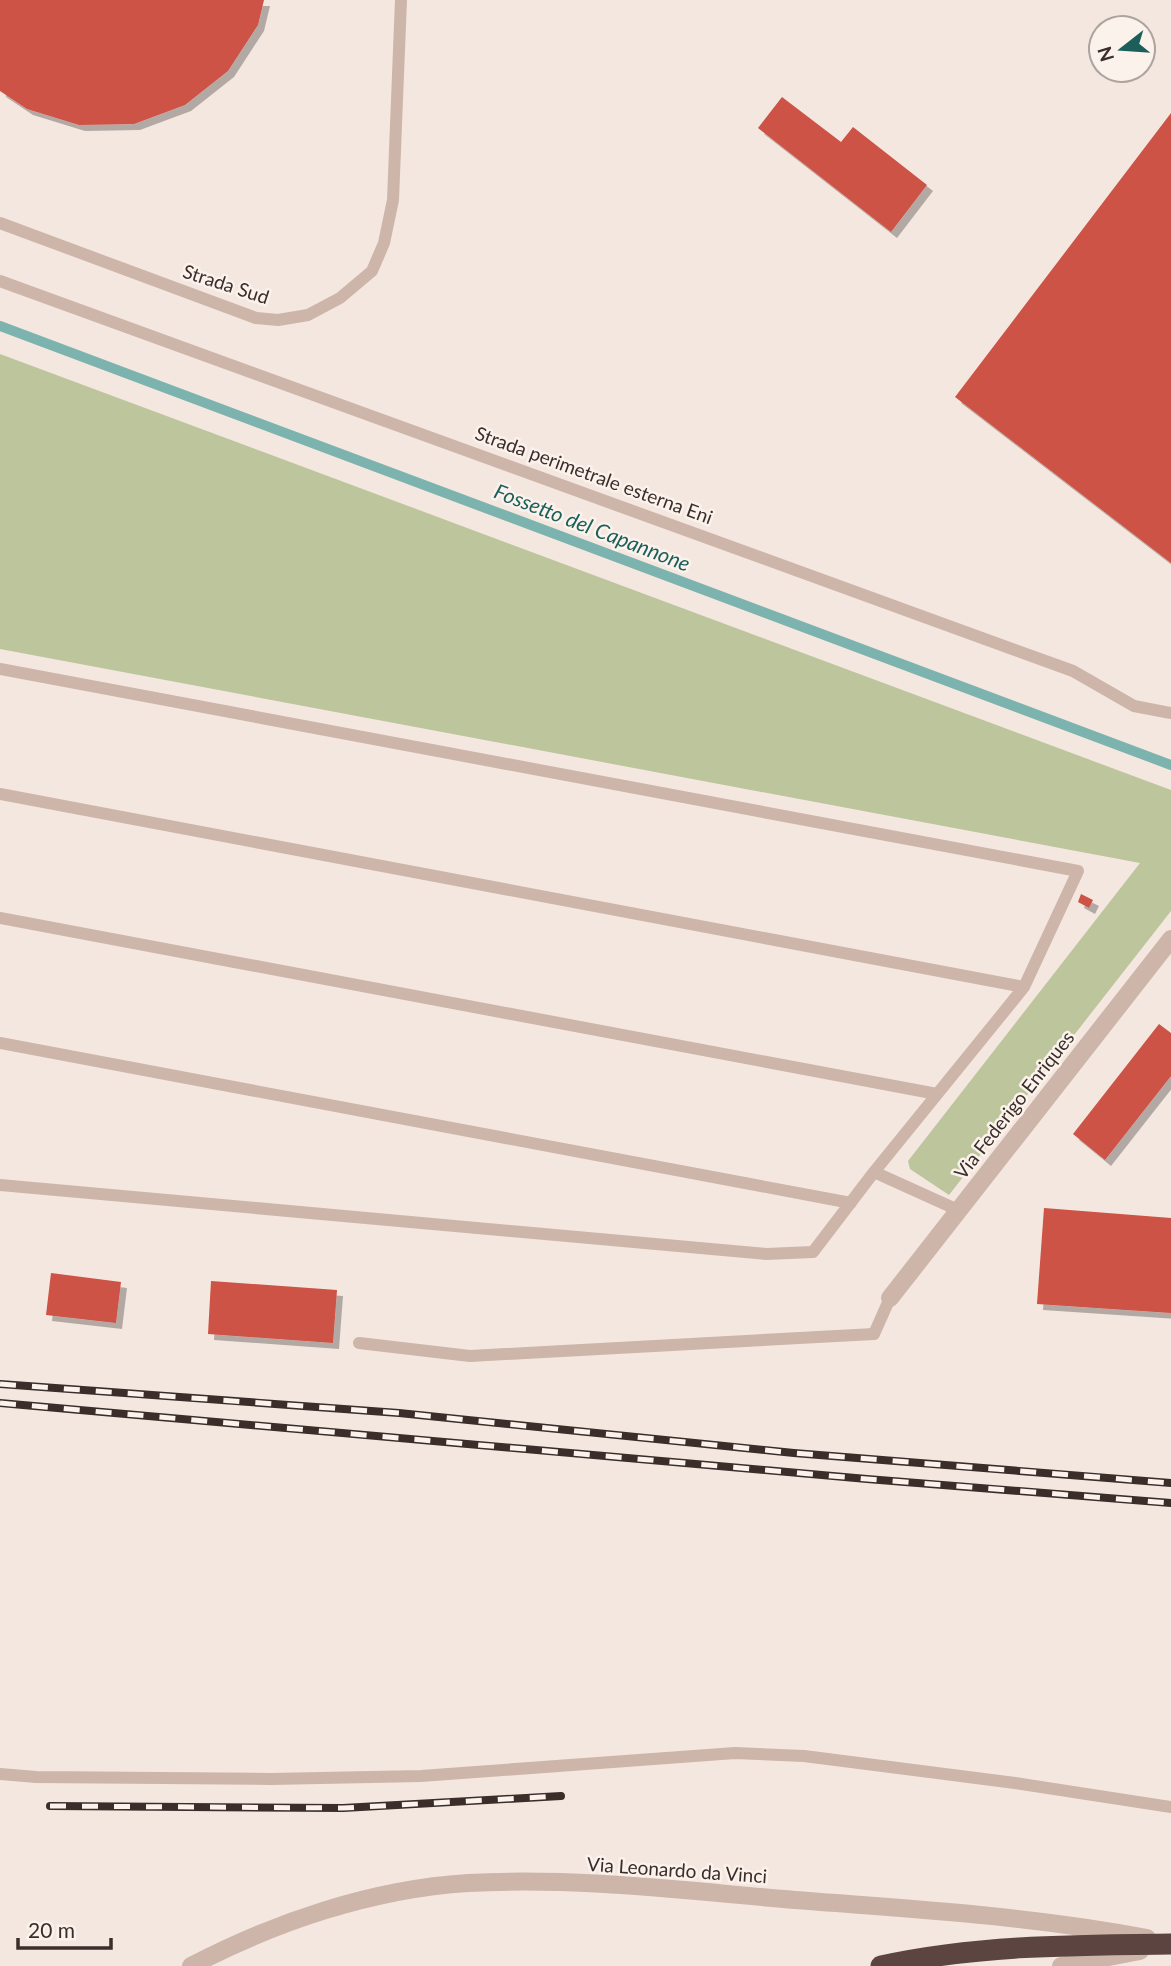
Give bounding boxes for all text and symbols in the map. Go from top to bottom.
north arrow [1087,14,1157,84]
text: N [1092,44,1118,64]
street label: Strada Sud [180,259,272,308]
street label: Strada perimetrale esterna Eni [472,421,716,528]
water label: Fossetto del Capannone [491,478,694,576]
street label: Via Federigo Enriques [949,1026,1079,1183]
street label: Via Leonardo da Vinci [586,1852,768,1887]
scale bar [18,1906,110,1950]
text: 20 m [28,1917,75,1942]

